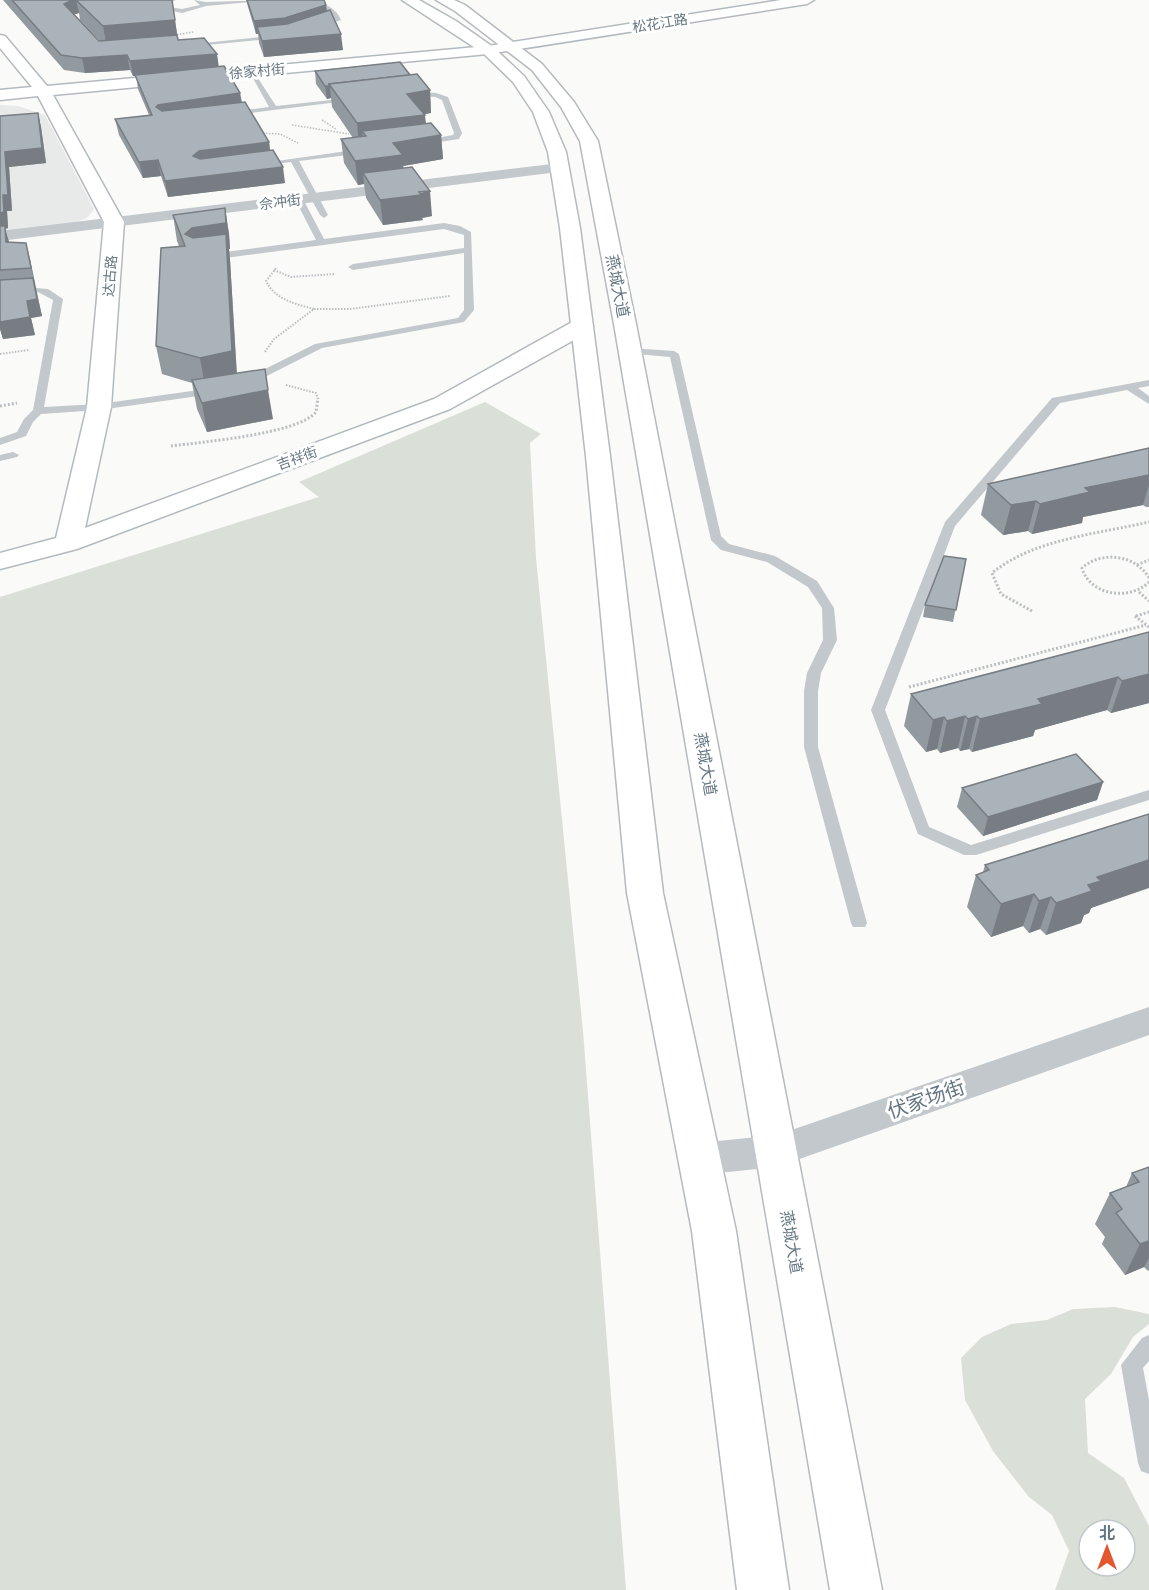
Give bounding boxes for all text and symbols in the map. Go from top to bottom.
street label: 松花江路 [631,11,689,35]
street label: 徐家村街 [228,61,286,81]
street label: 佘冲街 [258,192,302,212]
street label: 燕城大道 [602,253,633,319]
street label: 达古路 [100,254,120,298]
street label: 吉祥街 [275,443,319,473]
street label: 燕城大道 [691,731,720,797]
street label: 伏家场街 [884,1075,968,1123]
street label: 燕城大道 [777,1209,806,1275]
north arrow [1077,1518,1137,1578]
text: 北 [1099,1524,1115,1543]

